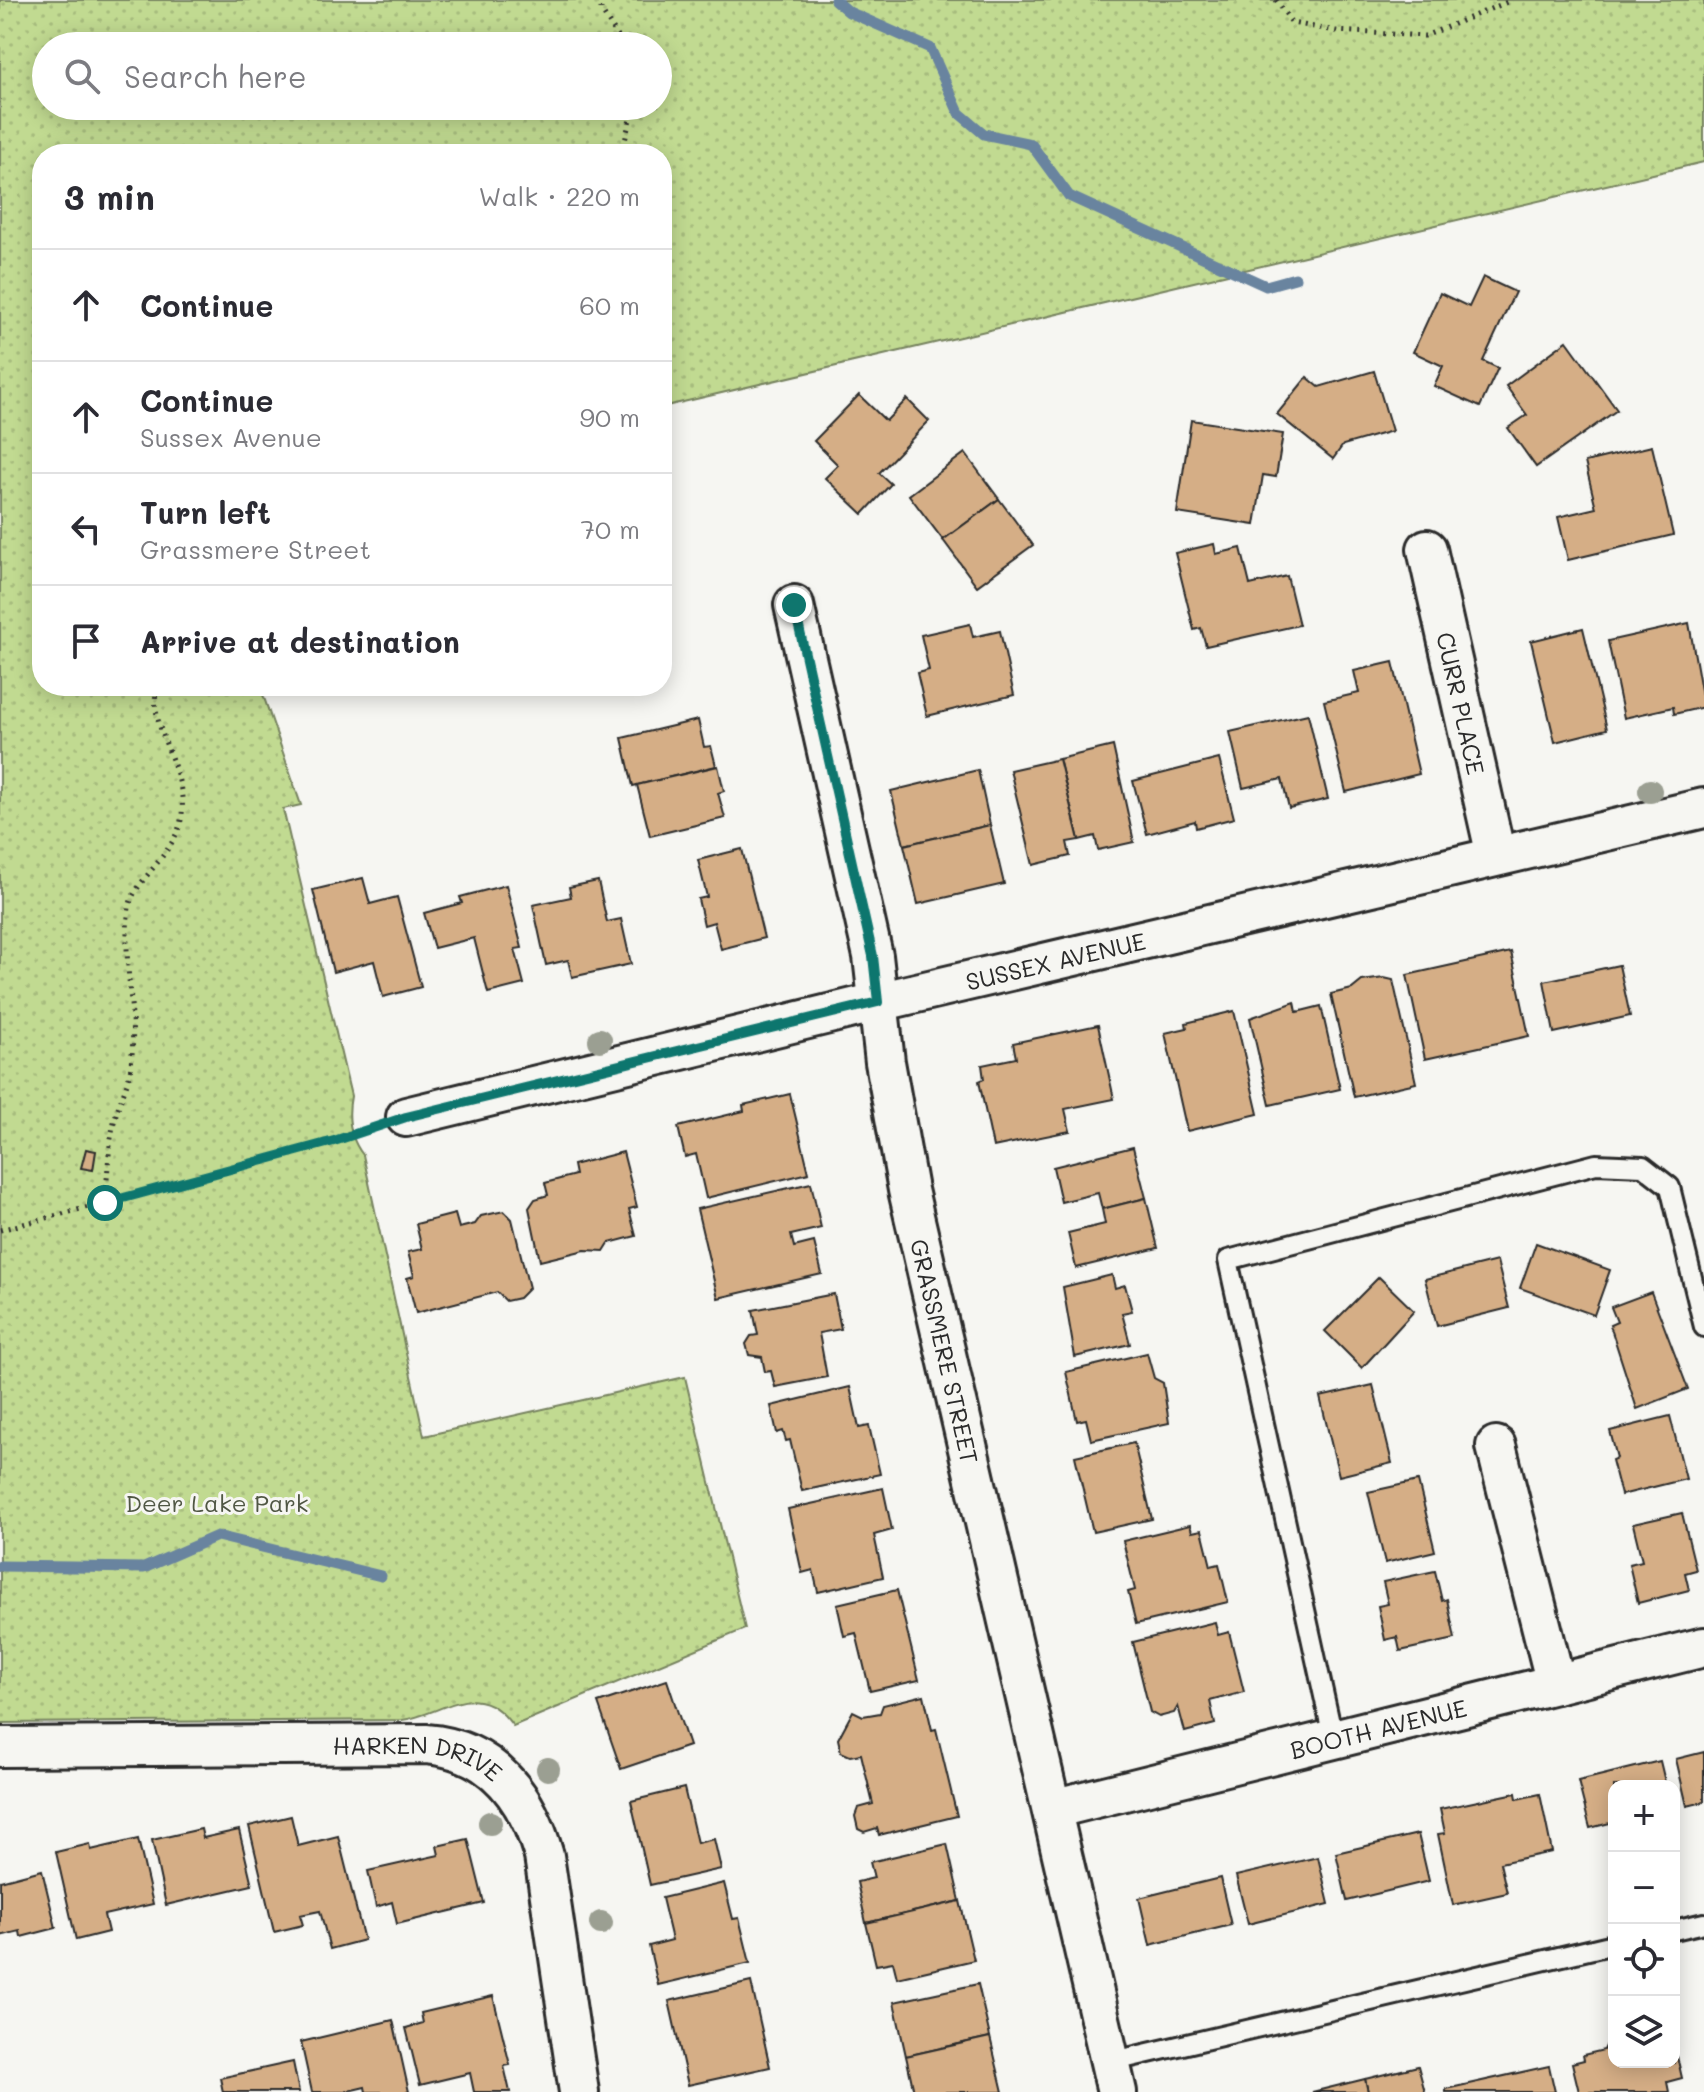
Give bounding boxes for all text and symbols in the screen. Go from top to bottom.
search box [32,32,672,120]
icon: search [60,54,104,98]
text: Search here [124,56,307,96]
text: 3 min [64,174,155,219]
text: Walk · 220 m [479,179,640,213]
icon: ahead [64,283,108,327]
text: Continue [140,285,273,325]
text: 60 m [579,288,640,322]
text: Continue [140,380,273,420]
icon: ahead [64,395,108,439]
text: 90 m [580,400,640,434]
text: Sussex Avenue [140,420,322,454]
text: Turn left [140,492,271,532]
icon: left [64,507,108,551]
text: 70 m [580,512,640,546]
text: Grassmere Street [140,532,371,566]
route end [776,587,812,623]
icon: arrive [64,619,108,663]
text: Arrive at destination [140,621,460,661]
street label: CURR PLACE [1431,629,1493,777]
street label: SUSSEX AVENUE [962,924,1148,996]
route start [87,1185,123,1221]
street label: GRASSMERE STREET [904,1236,986,1467]
park label: Deer Lake Park [125,1487,309,1518]
street label: BOOTH AVENUE [1287,1691,1470,1765]
street label: HARKEN DRIVE [333,1728,509,1787]
map controls [1608,1780,1680,2068]
button: + [1608,1780,1680,1852]
button: − [1608,1852,1680,1924]
button: locate [1608,1924,1680,1996]
button: layers [1608,1996,1680,2068]

